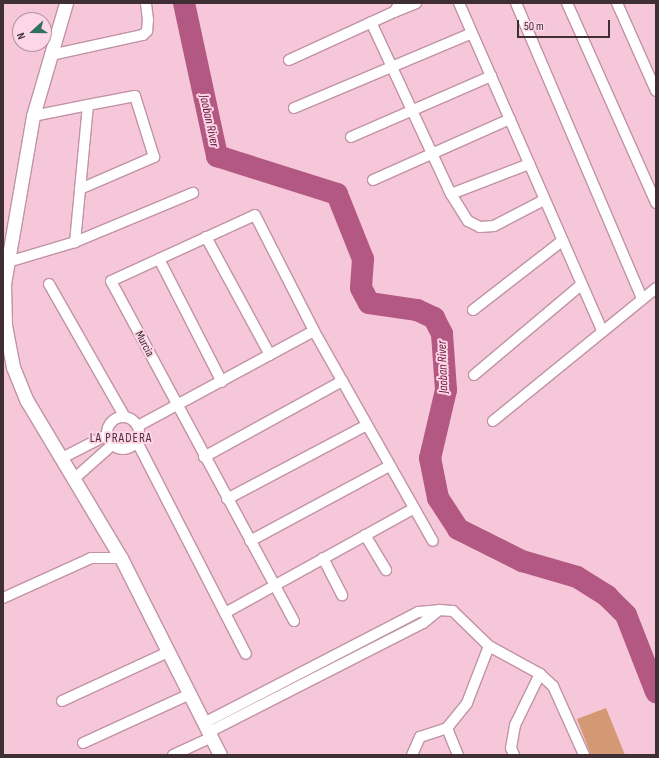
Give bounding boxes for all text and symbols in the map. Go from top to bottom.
north arrow [12,12,52,52]
scale bar [519,12,612,38]
text: 50 m [524,19,544,34]
text: N [14,31,28,41]
water label: Jaoban River [196,93,222,149]
street label: Murcia [131,329,157,359]
water label: Jaoban River [434,340,452,394]
district label: LA PRADERA [90,430,152,446]

